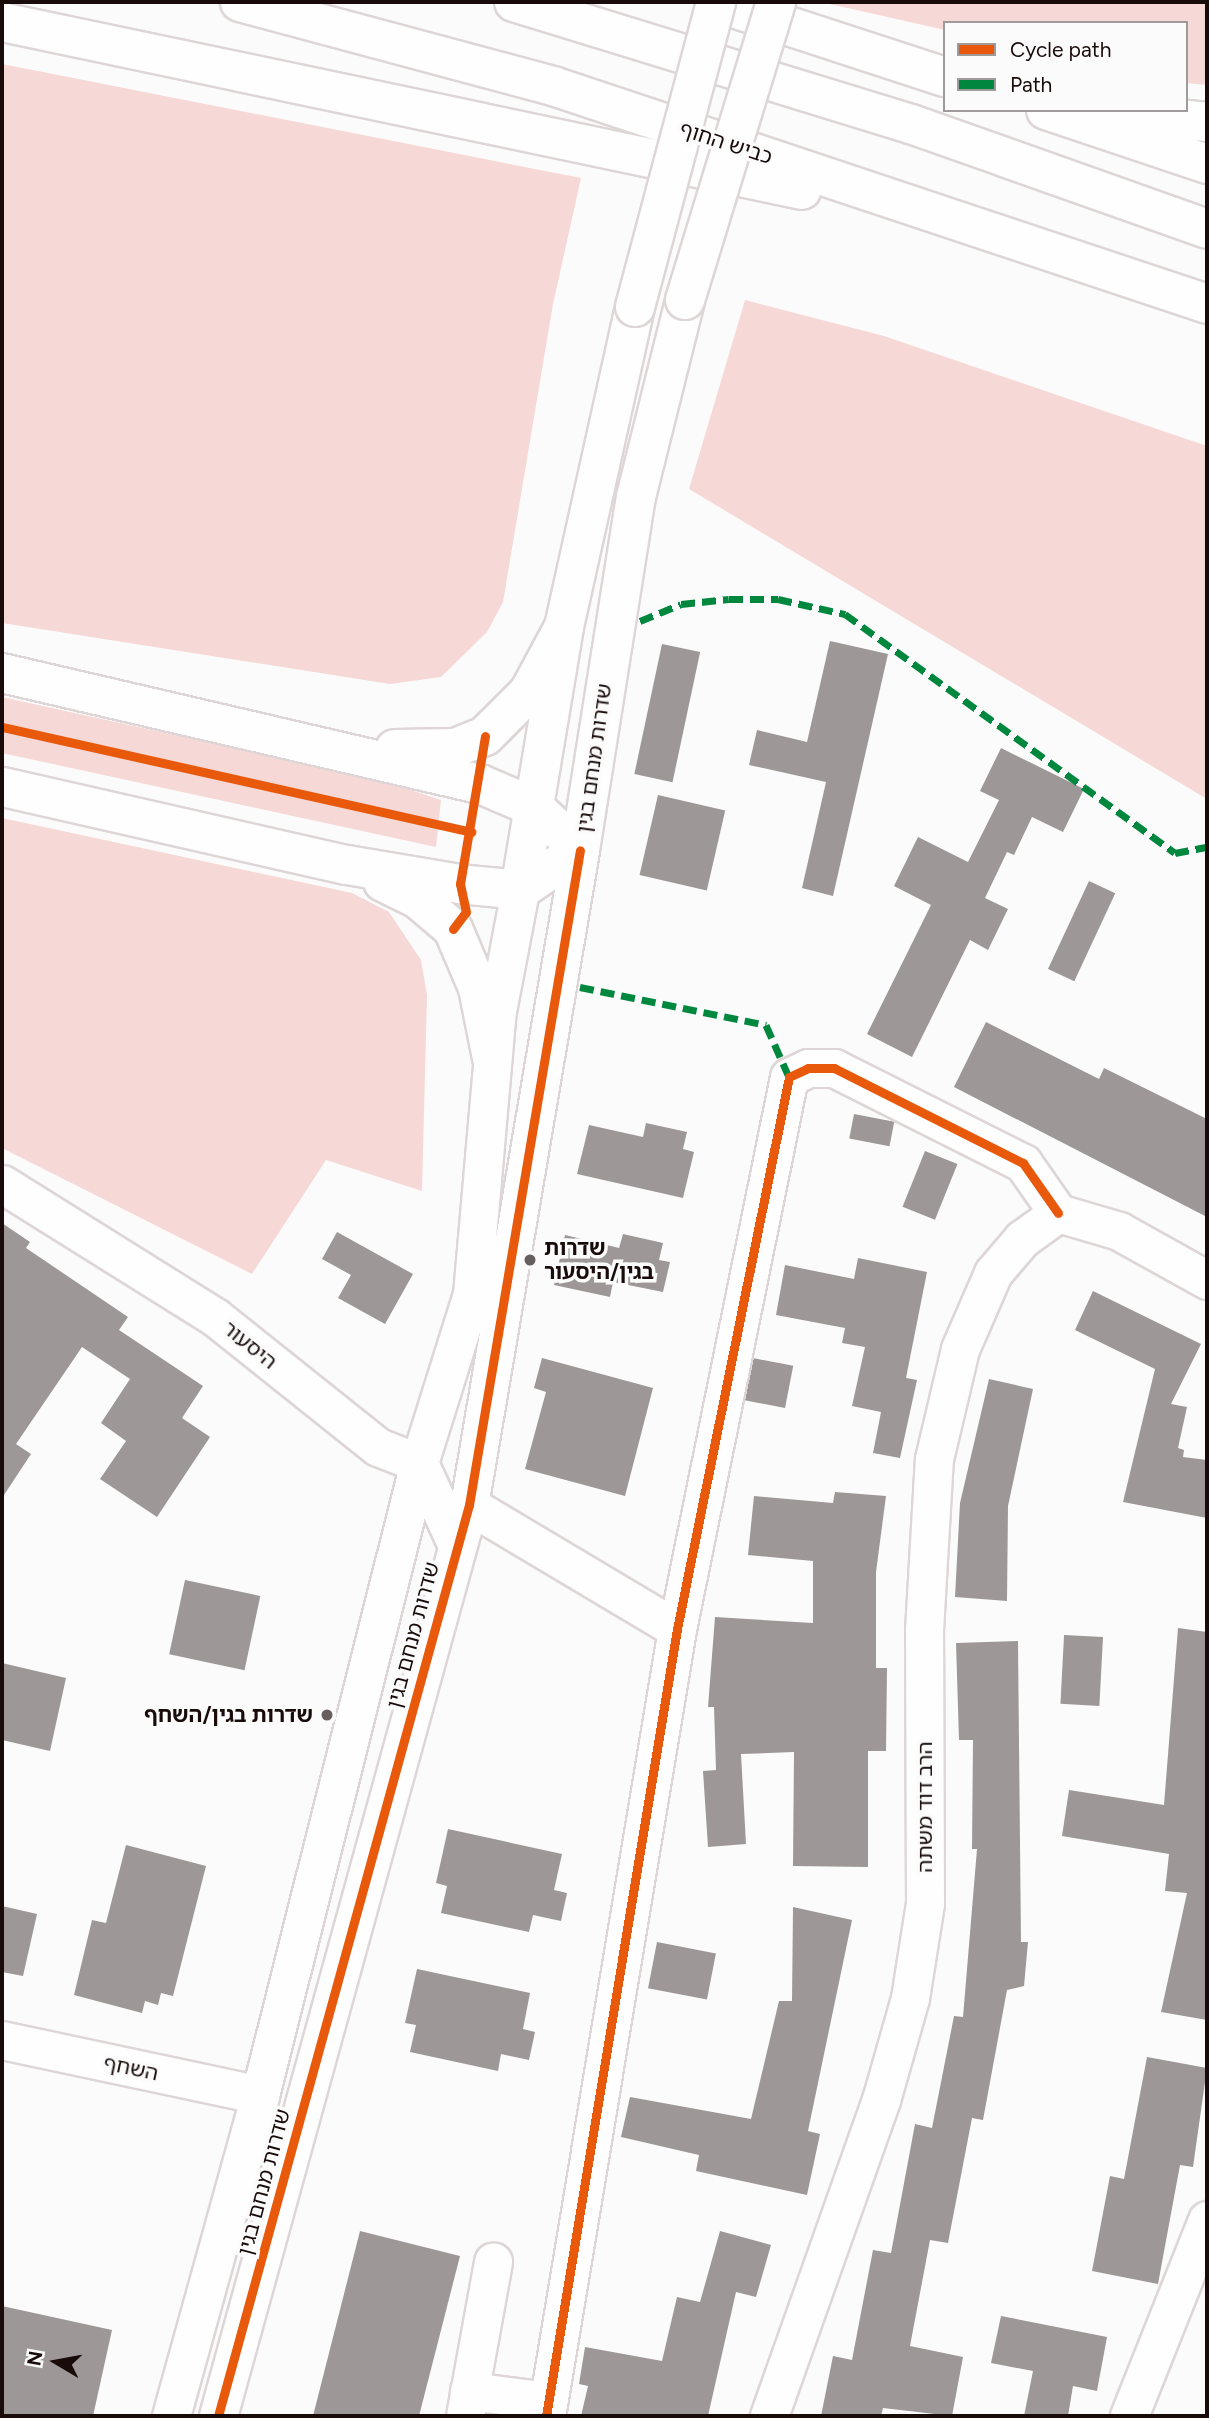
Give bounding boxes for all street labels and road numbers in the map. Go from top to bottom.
street label: כביש החוף [676,116,776,170]
street label: שדרות מנחם בגין [571,682,617,834]
street label: היסעור [218,1316,282,1374]
street label: שדרות מנחם בגין [381,1559,445,1711]
street label: הרב דוד משתה [912,1741,938,1873]
street label: השחף [101,2050,161,2086]
street label: שדרות מנחם בגין [232,2106,296,2258]

